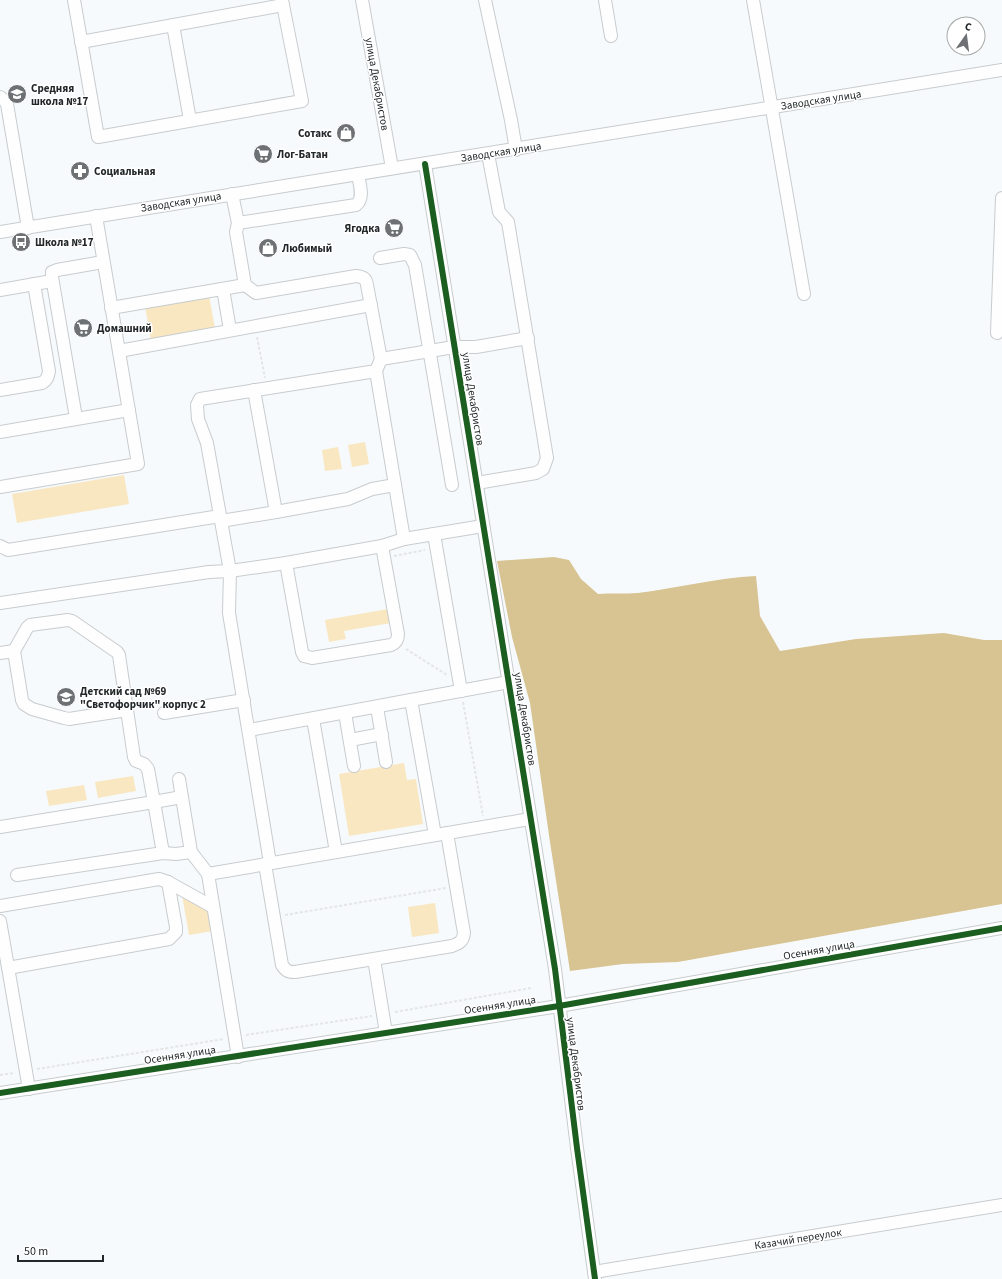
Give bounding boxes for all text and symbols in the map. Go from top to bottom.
north arrow [946,16,986,56]
text: С [963,19,974,35]
street label: улица Декабристов [361,36,393,132]
place label: Средняя школа №17 [31,81,88,109]
school or university icon: Средняя школа №17 [6,83,28,105]
street label: Заводская улица [780,86,862,114]
shop icon: Сотакс [335,122,357,144]
place label: Сотакс [298,126,332,141]
street label: Заводская улица [460,138,542,166]
supermarket icon: Лог-Батан [252,143,274,165]
place label: Лог-Батан [276,147,328,162]
pharmacy icon: Социальная [69,160,91,182]
place label: Социальная [94,164,155,179]
street label: Заводская улица [140,188,222,216]
supermarket icon: Ягодка [383,217,405,239]
place label: Ягодка [345,221,380,236]
bus stop icon: Школа №17 [10,231,32,253]
place label: Школа №17 [35,235,94,250]
shop icon: Любимый [257,237,279,259]
place label: Любимый [281,241,332,256]
supermarket icon: Домашний [72,317,94,339]
place label: Домашний [97,321,152,336]
street label: улица Декабристов [458,351,488,447]
street label: улица Декабристов [510,671,540,767]
place label: Детский сад №69 "Светофорчик" корпус 2 [80,684,206,712]
school or university icon: Детский сад №69 "Светофорчик" корпус 2 [55,686,77,708]
street label: Осенняя улица [782,936,856,964]
street label: Осенняя улица [463,992,537,1018]
street label: улица Декабристов [563,1016,589,1112]
street label: Осенняя улица [143,1042,217,1068]
street label: Казачий переулок [753,1225,843,1253]
scale bar [18,1237,103,1263]
text: 50 m [24,1243,48,1260]

